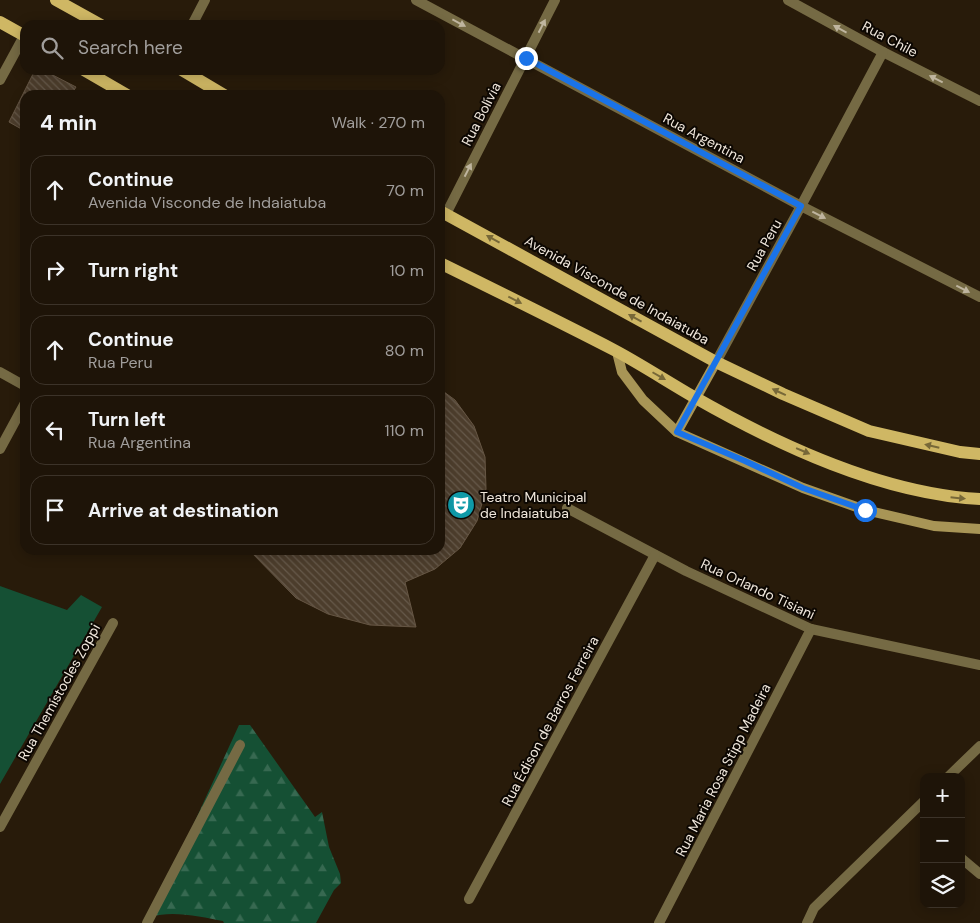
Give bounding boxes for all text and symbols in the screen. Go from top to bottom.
street label: Rua Chile [859,17,921,61]
one-way arrow [538,18,546,33]
one-way arrow [452,19,467,27]
search box [20,20,445,75]
one-way arrow [833,25,848,33]
icon: search [38,34,66,62]
text: Search here [78,35,183,60]
route end [515,47,538,70]
one-way arrow [929,75,944,83]
street label: Rua Bolívia [457,79,505,149]
text: 4 min [40,109,97,137]
street label: Rua Argentina [660,109,748,167]
text: Walk · 270 m [332,112,425,133]
one-way arrow [464,163,472,177]
text: Continue [88,167,174,192]
icon: ahead [41,176,69,204]
text: 70 m [386,180,424,201]
text: Avenida Visconde de Indaiatuba [88,192,326,213]
one-way arrow [811,211,826,219]
street label: Rua Peru [742,216,786,274]
street label: Avenida Visconde de Indaiatuba [521,232,713,348]
one-way arrow [486,235,499,244]
icon: right [41,256,69,284]
text: Turn right [88,258,178,283]
text: 10 m [390,260,424,281]
one-way arrow [956,285,971,293]
one-way arrow [508,297,522,305]
one-way arrow [628,313,642,322]
text: Continue [88,327,174,352]
icon: ahead [41,336,69,364]
text: 80 m [385,340,424,361]
text: Rua Peru [88,352,153,373]
one-way arrow [652,372,665,381]
one-way arrow [772,388,786,396]
text: Turn left [88,407,166,432]
icon: left [41,416,69,444]
text: 110 m [385,420,424,441]
text: Rua Argentina [88,432,191,453]
one-way arrow [925,442,940,450]
one-way arrow [796,447,811,455]
place label: Teatro Municipal de Indaiatuba [480,488,586,522]
theatre icon: Teatro Municipal de Indaiatuba [446,490,476,520]
one-way arrow [950,494,966,502]
icon: arrive [41,496,69,524]
text: Arrive at destination [88,498,279,523]
route start [854,499,877,522]
street label: Rua Orlando Tisiani [698,555,818,623]
street label: Rua Themístocles Zoppi [14,620,104,764]
street label: Rua Édison de Barros Ferreira [497,633,603,809]
street label: Rua Maria Rosa Stipp Madeira [671,680,775,860]
map controls [920,773,965,908]
button: + [920,773,965,818]
button: − [920,818,965,863]
button: layers [920,863,965,908]

